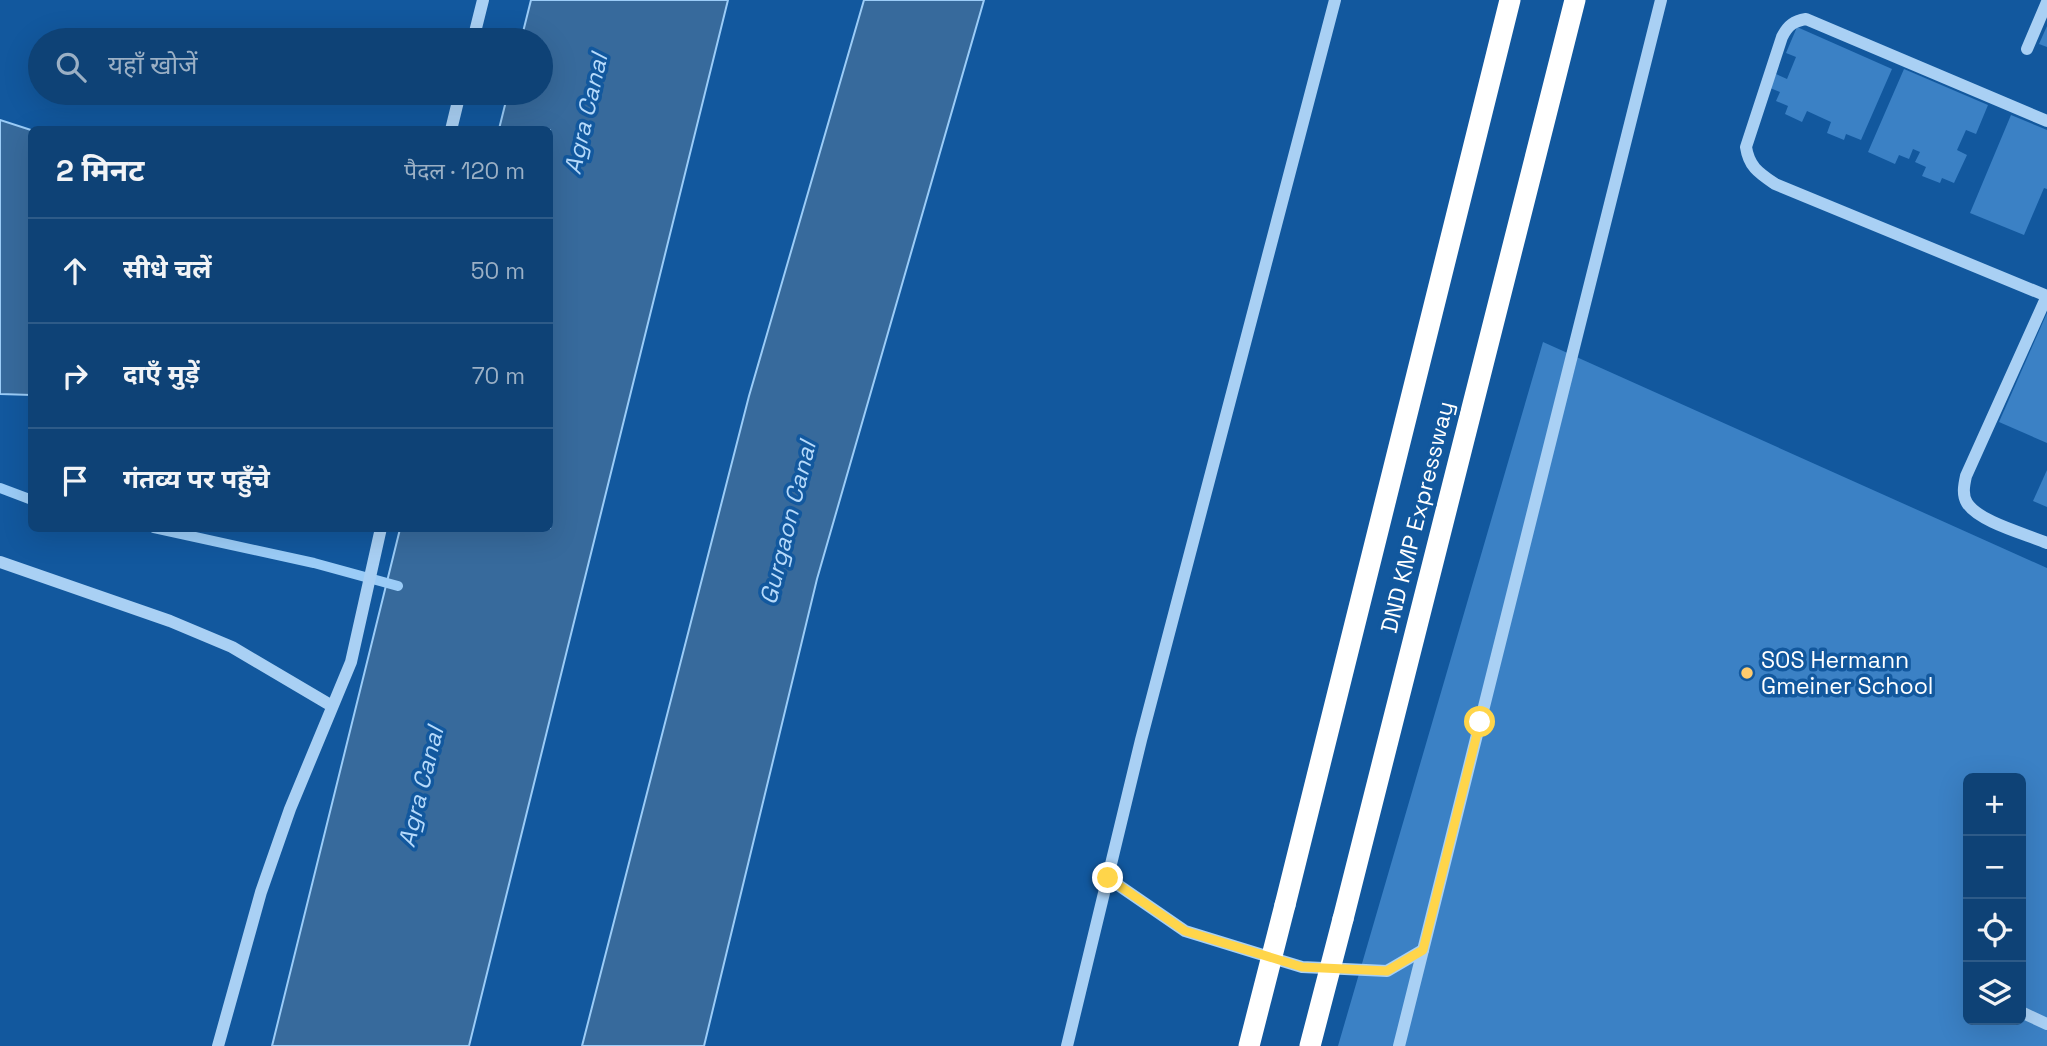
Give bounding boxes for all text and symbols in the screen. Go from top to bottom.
search box [28,28,553,105]
icon: search [52,48,90,86]
text: यहाँ खोजें [108,48,198,82]
water label: Agra Canal [557,48,615,177]
text: 2 मिनट [56,151,144,190]
text: पैदल · 120 m [404,156,525,186]
icon: ahead [56,252,94,290]
text: सीधे चलें [123,252,212,286]
text: 50 m [471,256,525,286]
icon: right [56,357,94,395]
text: दाएँ मुड़ें [123,357,199,391]
text: 70 m [472,361,525,391]
street label: DND KMP Expressway [1374,398,1460,636]
water label: Gurgaon Canal [752,435,824,608]
icon: arrive [56,462,94,500]
text: गंतव्य पर पहुँचे [123,462,270,496]
place label: SOS Hermann Gmeiner School [1761,645,1934,701]
marker: SOS Hermann Gmeiner School [1739,665,1755,681]
route start [1464,706,1495,737]
water label: Agra Canal [391,721,451,850]
map controls [1963,773,2026,1025]
button: + [1963,773,2026,836]
button: − [1963,836,2026,899]
route end [1092,862,1123,893]
button: locate [1963,899,2026,962]
button: layers [1963,962,2026,1025]

